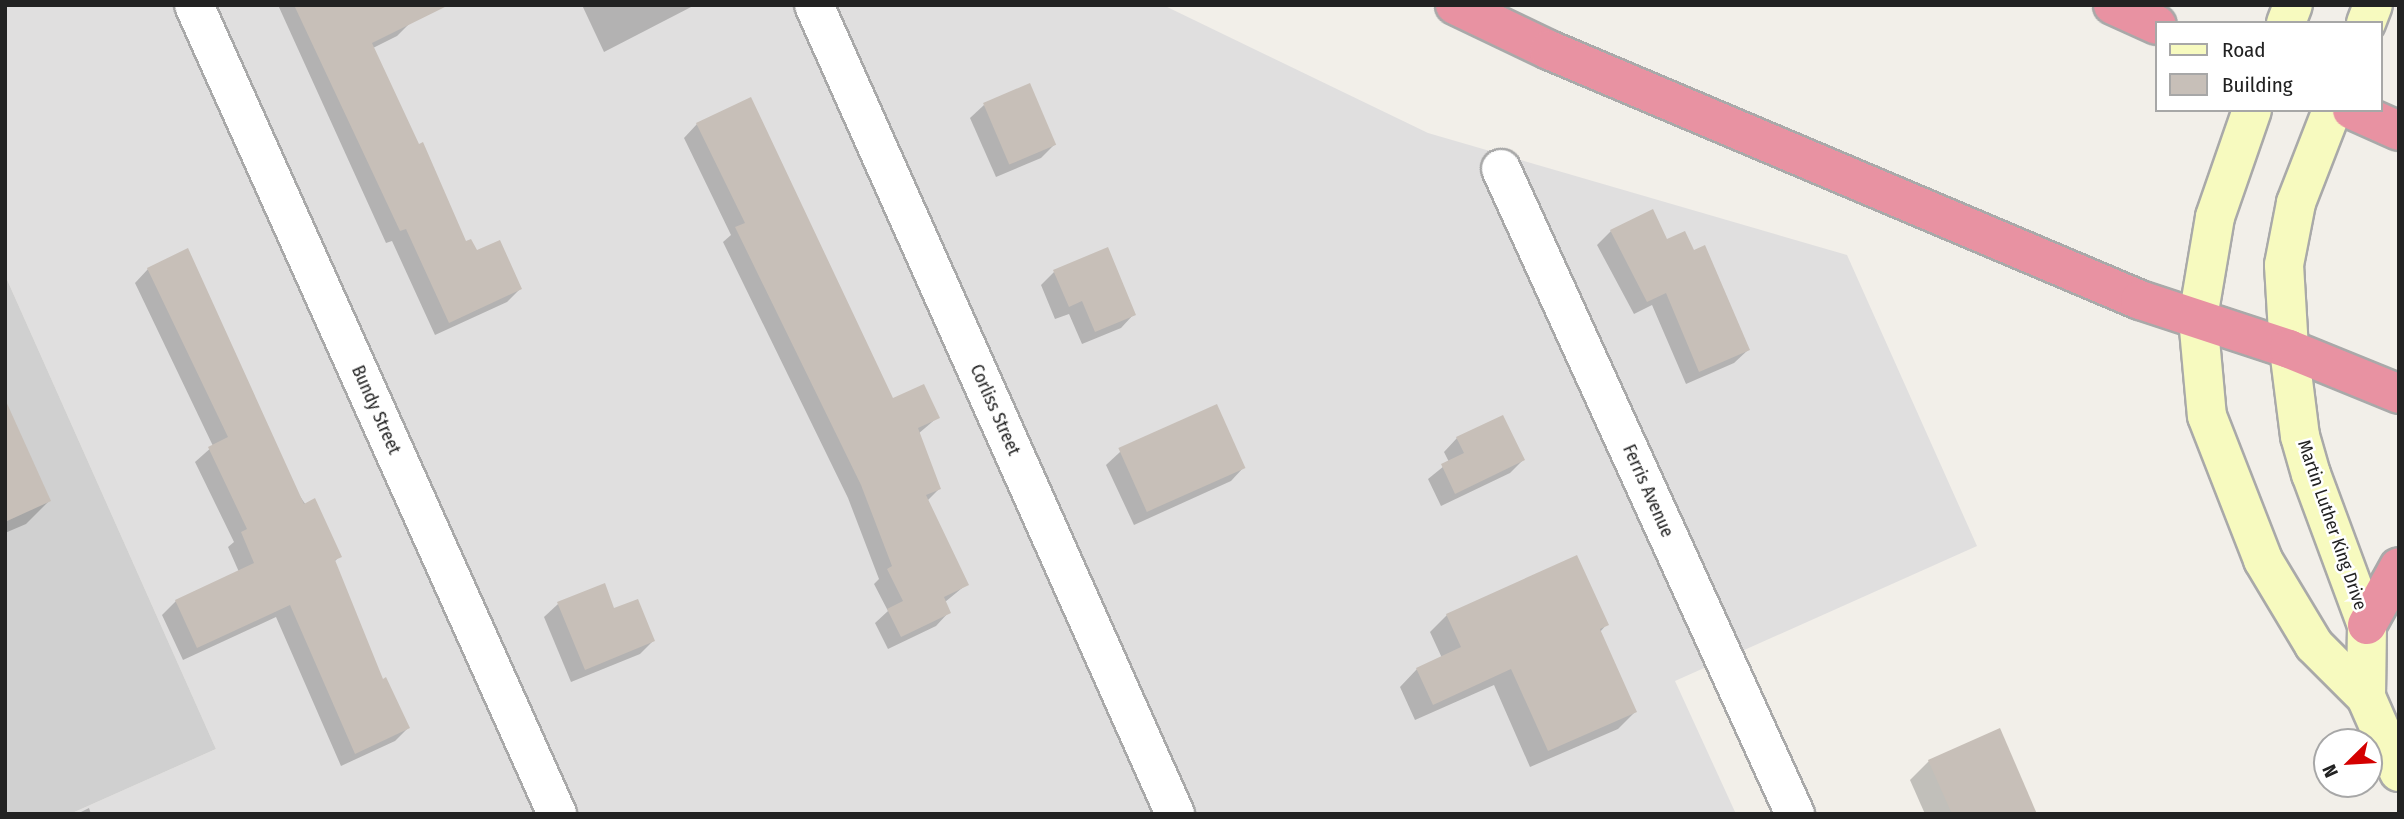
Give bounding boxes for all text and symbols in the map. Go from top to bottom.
legend [2156,21,2383,112]
text: Road [2222,37,2266,63]
text: Building [2222,72,2293,98]
street label: Corliss Street [965,361,1025,459]
street label: Bundy Street [347,362,405,458]
street label: Martin Luther King Drive [2293,437,2371,613]
street label: Ferris Avenue [1618,441,1678,541]
north arrow [2313,728,2383,798]
text: N [2317,761,2343,781]

